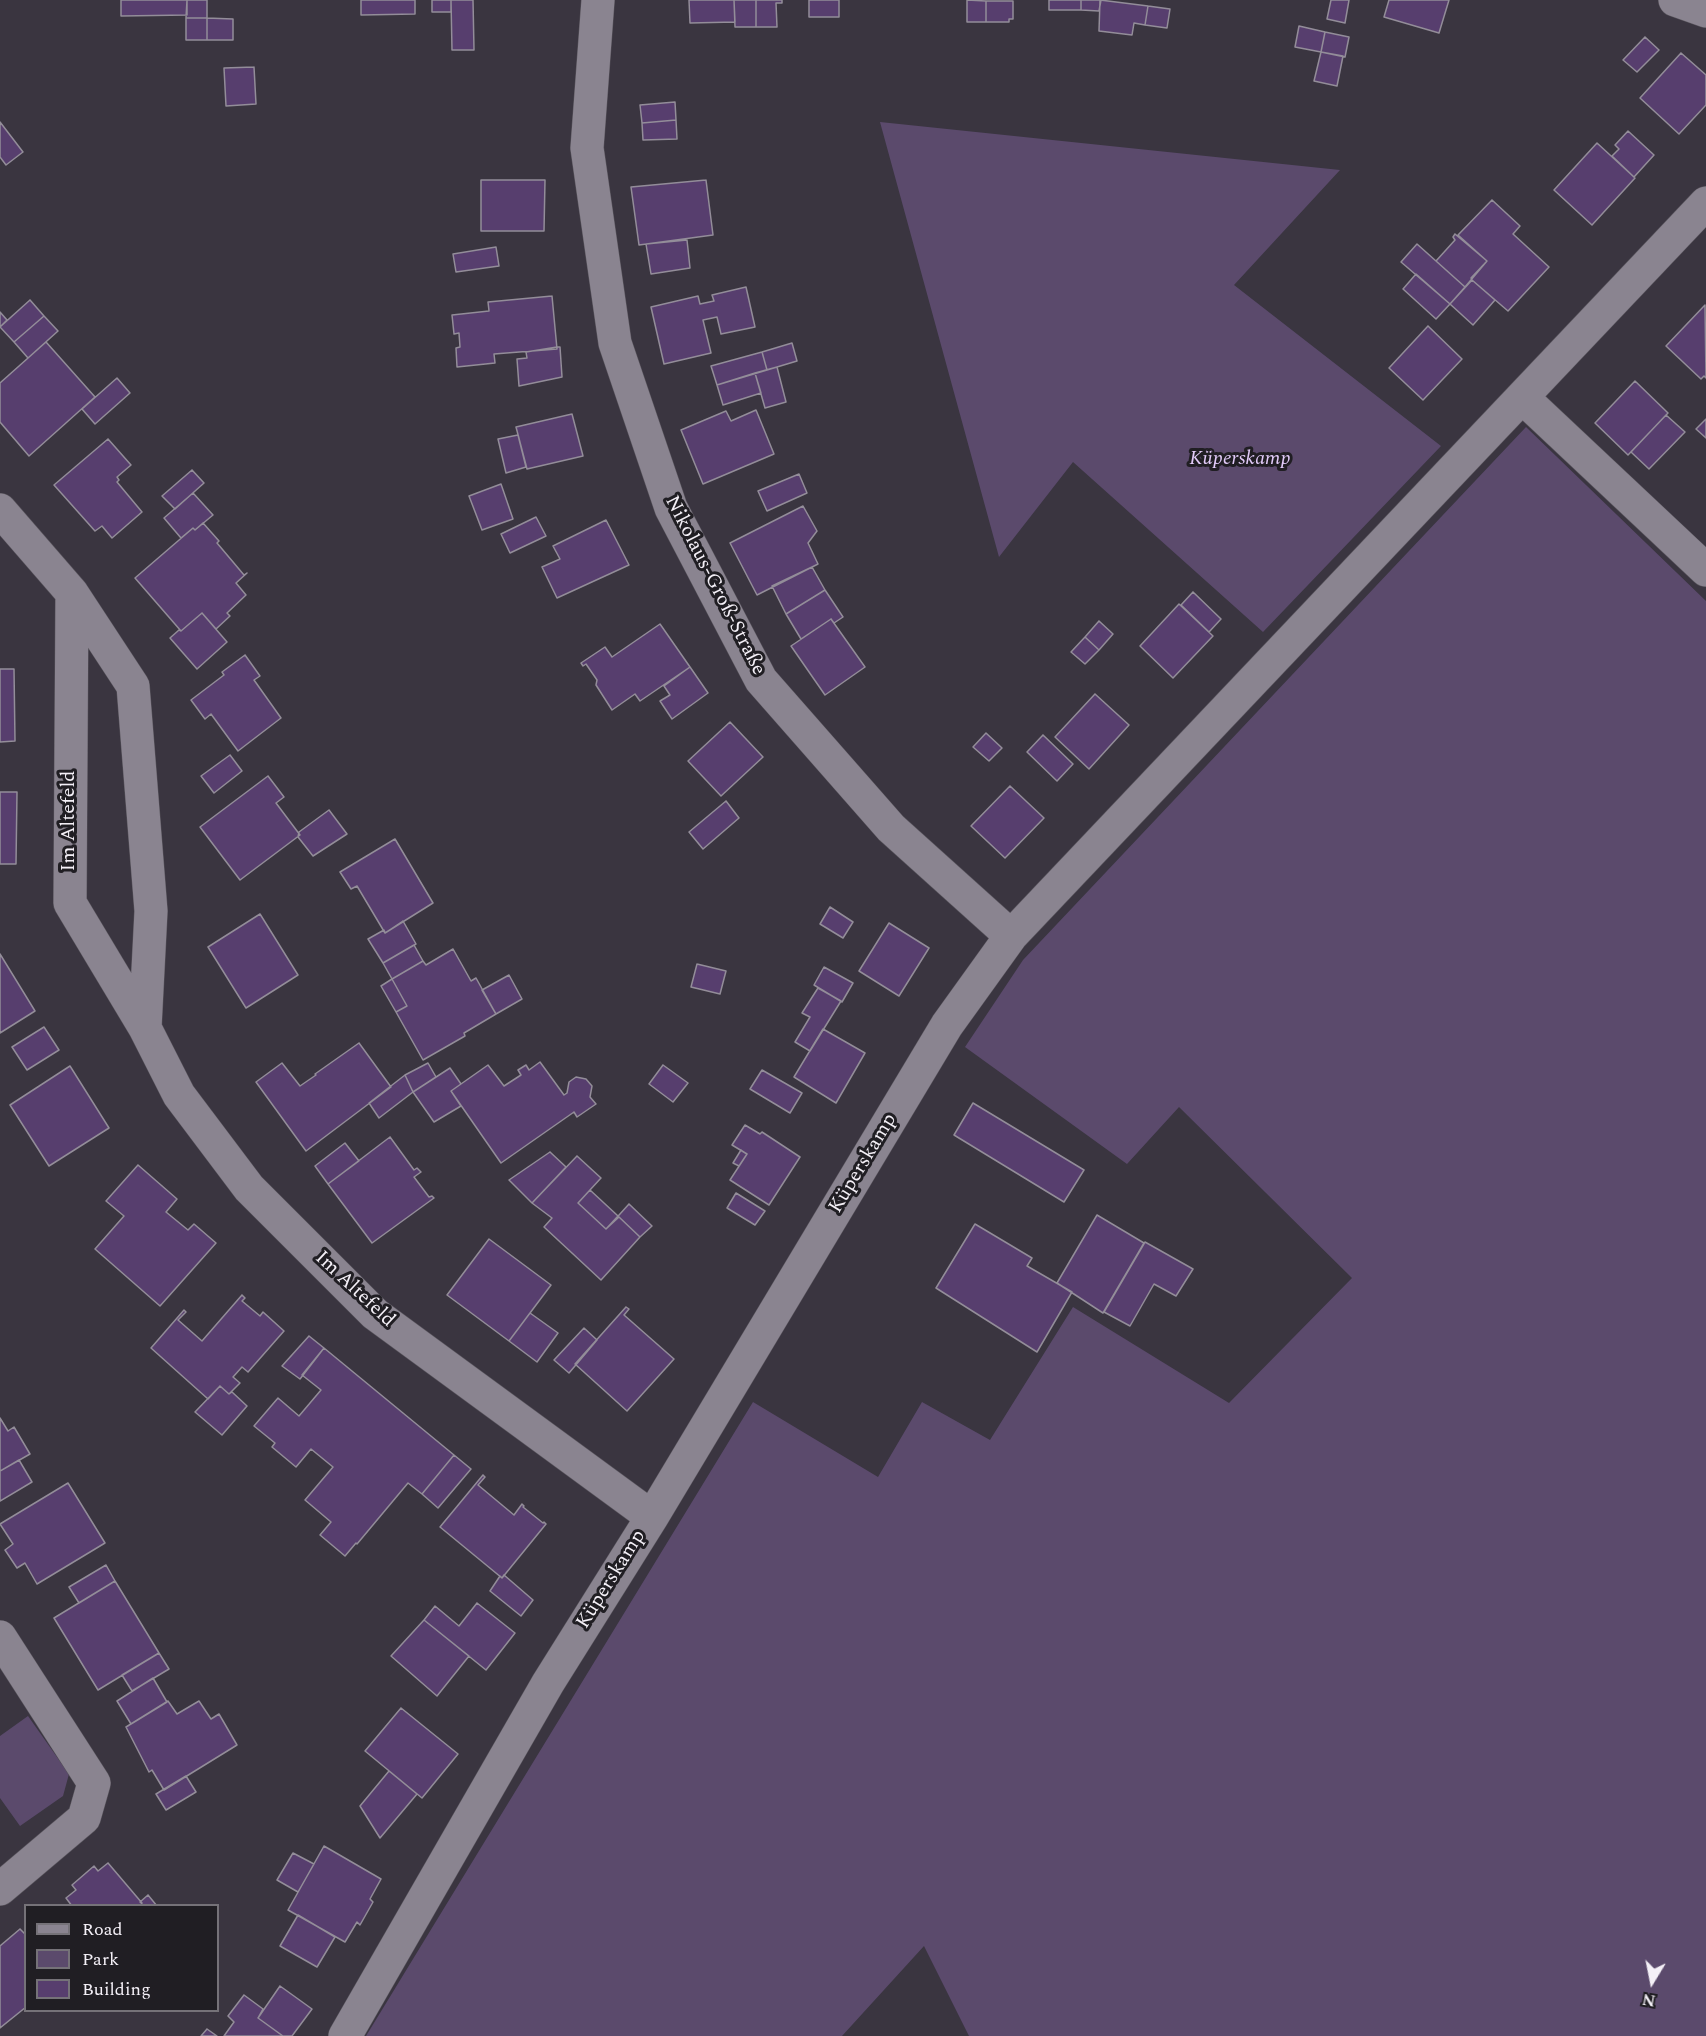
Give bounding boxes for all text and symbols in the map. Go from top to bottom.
park label: Küperskamp [1189,448,1291,472]
street label: Nikolaus-Groß-Straße [658,492,770,680]
street label: Im Altefeld [58,770,82,872]
street label: Küperskamp [825,1110,903,1218]
street label: Im Altefeld [309,1247,399,1333]
street label: Küperskamp [572,1526,652,1634]
legend [24,1904,219,2012]
text: Road [82,1916,123,1943]
text: Park [82,1946,119,1973]
north arrow [1622,1952,1682,2012]
text: Building [82,1976,151,2003]
text: N [1640,1987,1657,2013]

